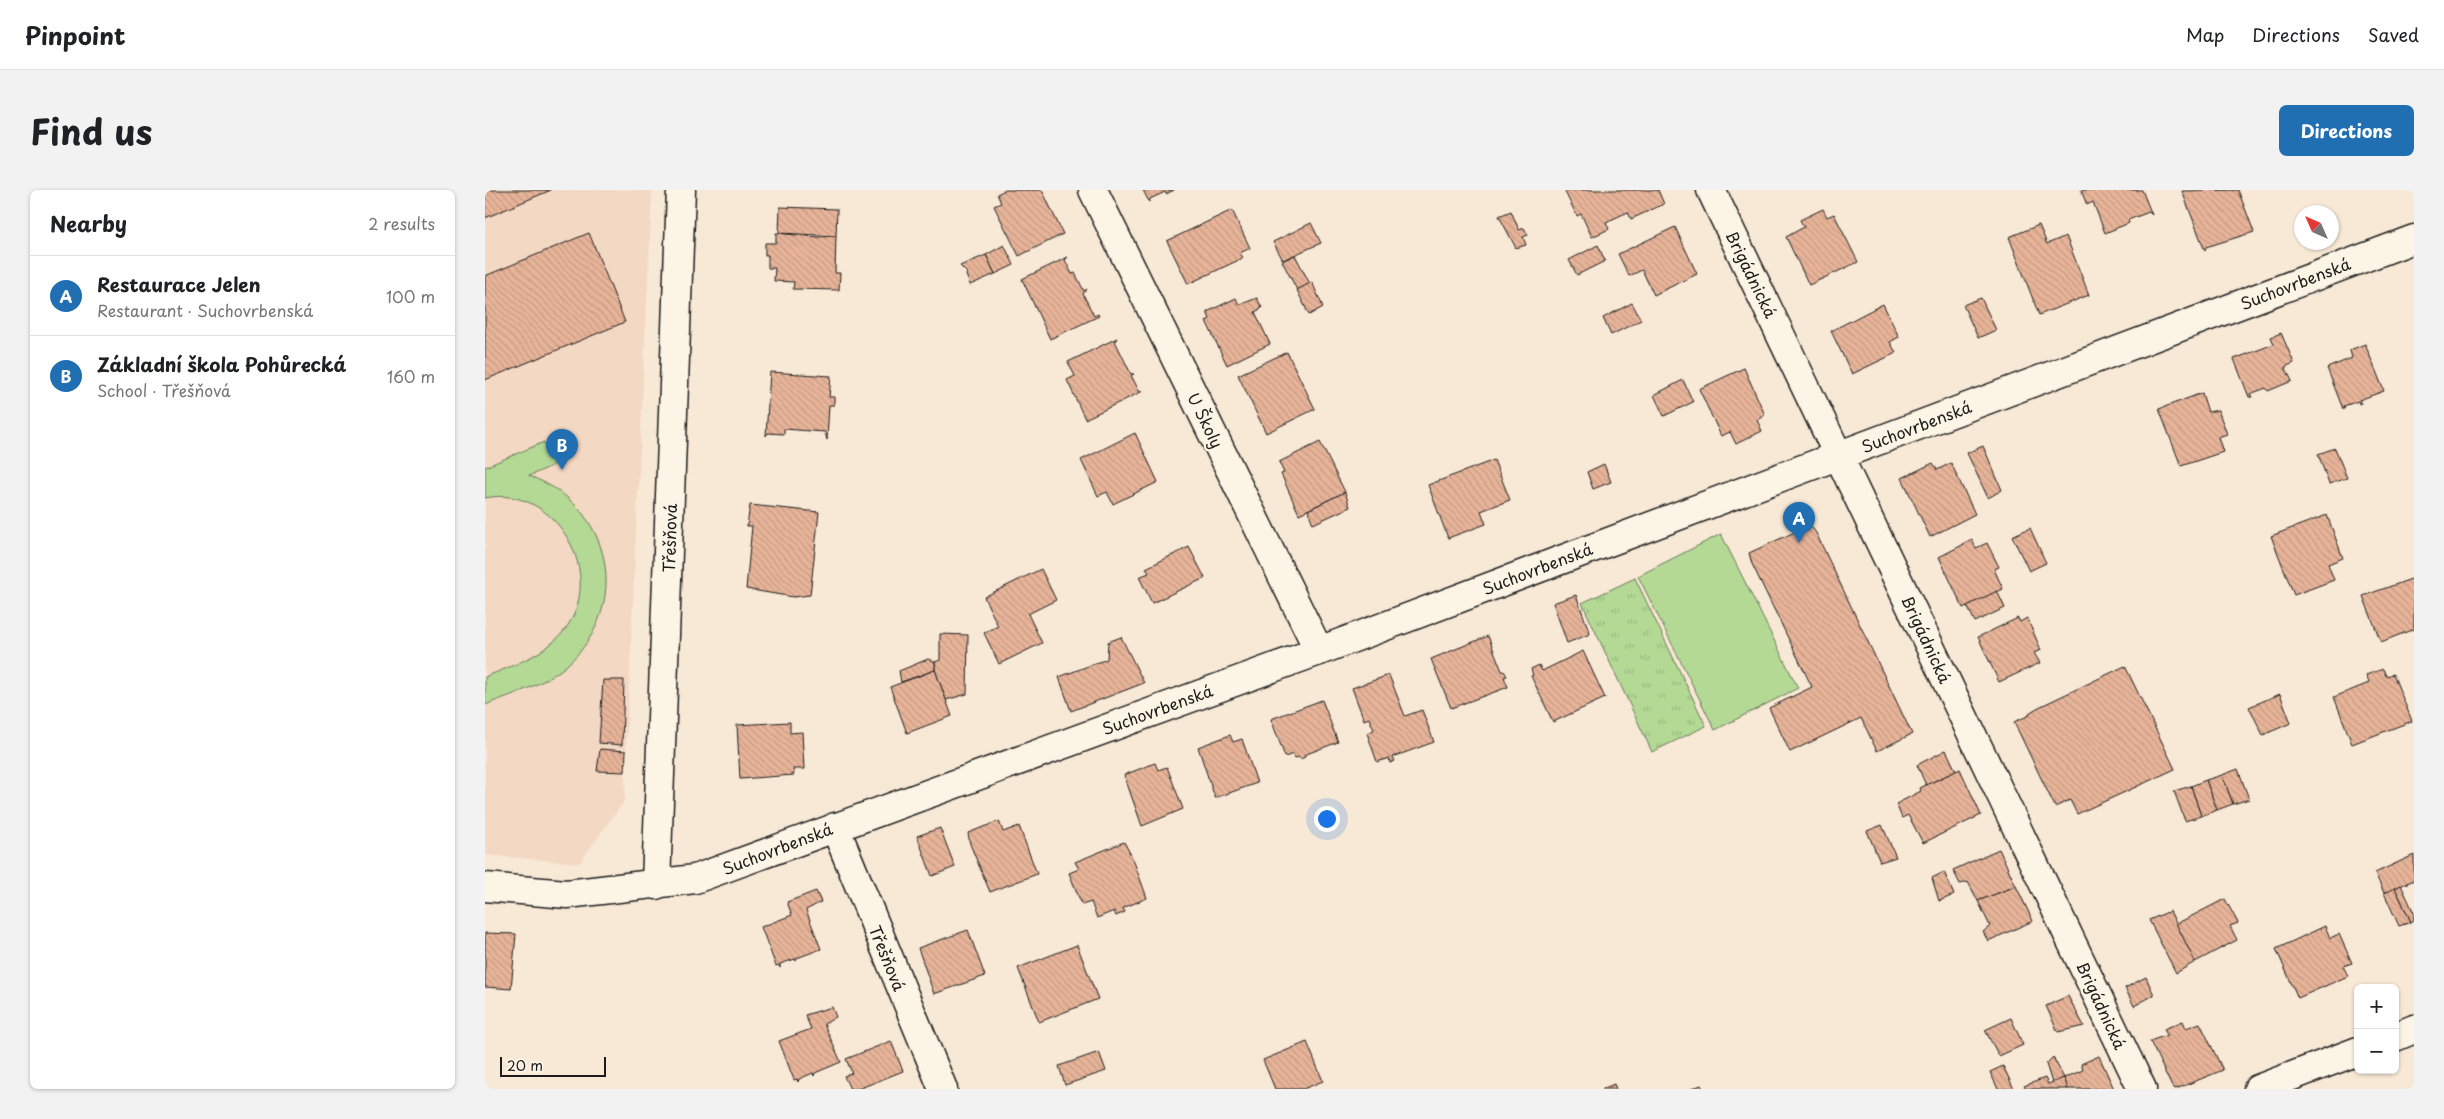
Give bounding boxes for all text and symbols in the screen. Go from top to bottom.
text: Pinpoint [25,17,126,53]
text: Map [2186,21,2224,48]
text: Directions [2252,21,2340,48]
text: Saved [2368,21,2419,48]
text: Find us [30,104,152,157]
button: Directions [2279,105,2414,156]
north arrow [2294,205,2339,250]
text: Nearby [50,207,127,239]
text: 2 results [368,211,435,235]
street label: Brigádnická [1721,226,1783,322]
street label: Suchovrbenská [2236,251,2354,315]
text: Restaurace Jelen [97,270,261,298]
text: A [60,284,72,308]
text: 100 m [386,284,435,308]
text: Restaurant · Suchovrbenská [97,298,313,322]
text: Základní škola Pohůrecká [97,350,346,378]
text: B [61,364,71,388]
text: 160 m [387,364,435,388]
text: School · Třešňová [97,378,231,402]
street label: U Školy [1182,388,1230,452]
street label: Suchovrbenská [1857,394,1975,458]
pin: B [546,429,578,470]
pin: A [1783,502,1815,543]
street label: Třešňová [656,503,682,573]
street label: Suchovrbenská [1478,536,1596,600]
street label: Brigádnická [1896,591,1958,687]
street label: Suchovrbenská [1098,678,1216,740]
your location [1314,806,1340,832]
street label: Suchovrbenská [718,816,836,880]
street label: Třešňová [864,921,912,995]
street label: Brigádnická [2071,957,2133,1053]
map controls [2354,984,2399,1074]
button: + [2354,984,2399,1029]
button: − [2354,1029,2399,1074]
scale bar [500,1054,606,1077]
text: 20 m [507,1055,543,1076]

